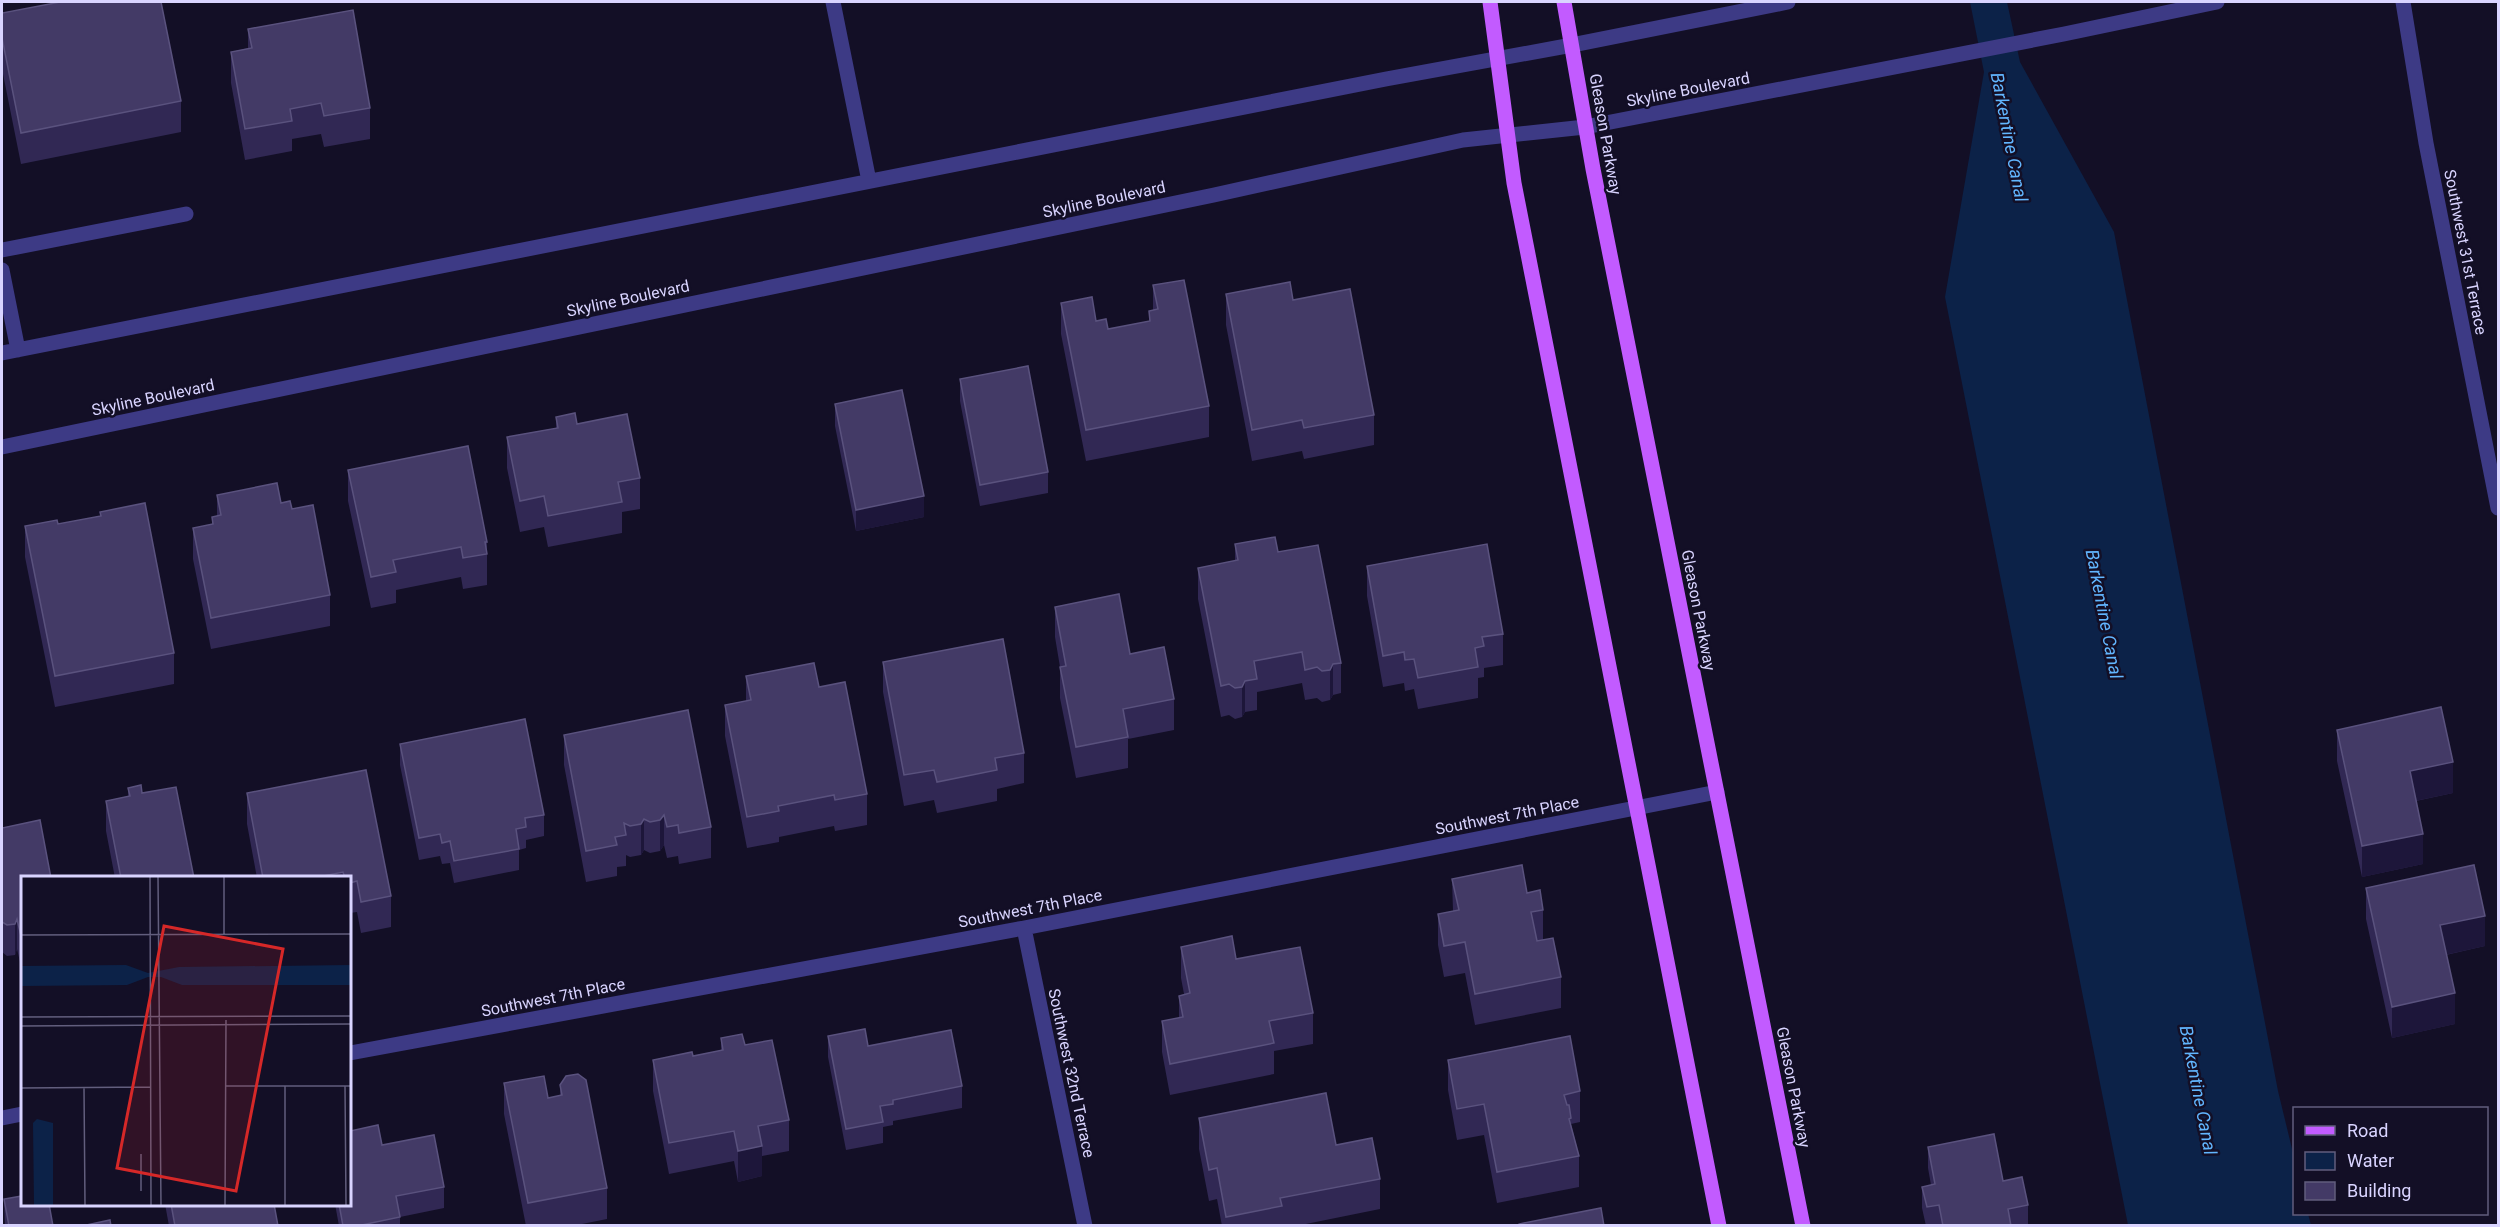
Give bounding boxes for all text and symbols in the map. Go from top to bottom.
street label: Skyline Boulevard [1625,68,1751,111]
water label: Barkentine Canal [1987,70,2032,204]
street label: Gleason Parkway [1586,72,1626,197]
street label: Southwest 31st Terrace [2440,168,2491,336]
street label: Skyline Boulevard [1041,177,1167,222]
street label: Skyline Boulevard [565,276,691,321]
street label: Skyline Boulevard [90,375,216,420]
water label: Barkentine Canal [2082,547,2127,681]
street label: Gleason Parkway [1677,548,1720,672]
street label: Southwest 7th Place [1434,792,1581,839]
inset map [21,876,351,1206]
street label: Southwest 7th Place [957,885,1104,932]
street label: Southwest 7th Place [480,974,627,1021]
street label: Southwest 32nd Terrace [1044,987,1099,1159]
water label: Barkentine Canal [2176,1023,2221,1157]
street label: Gleason Parkway [1772,1025,1815,1149]
legend [2293,1107,2488,1215]
text: Road [2347,1120,2388,1141]
text: Water [2347,1150,2394,1171]
text: Building [2347,1180,2411,1201]

